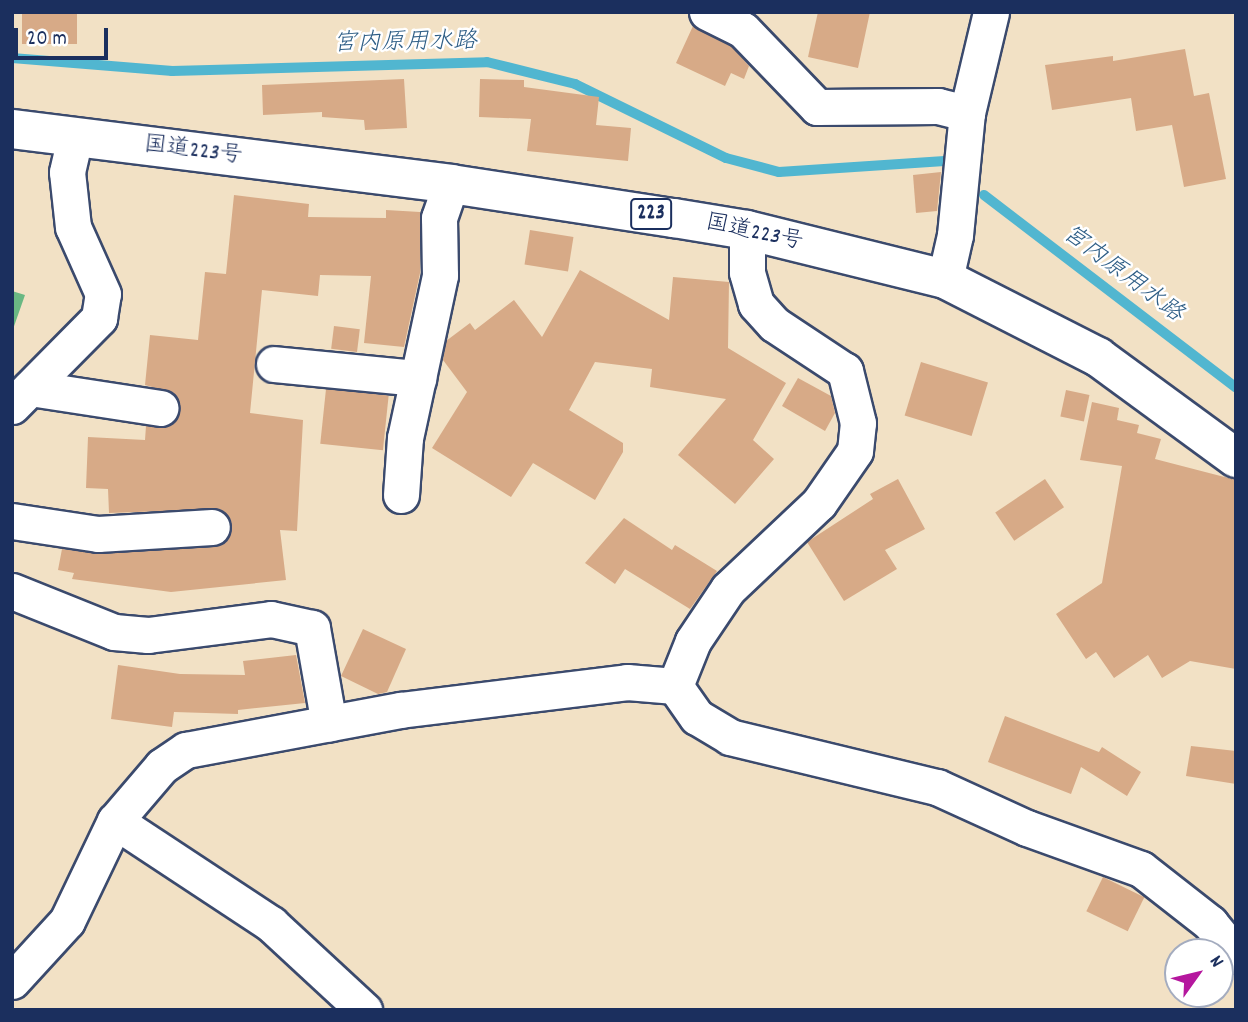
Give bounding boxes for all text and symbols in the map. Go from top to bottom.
scale bar [18,14,112,58]
text: 20 m [27,25,67,55]
water label: 宮内原用水路 [333,28,477,60]
street label: 国道223号 [142,132,244,172]
road number: 223 [630,196,672,232]
street label: 国道223号 [703,210,805,258]
water label: 宮内原用水路 [1056,220,1188,330]
north arrow [1164,938,1234,1008]
text: N [1201,951,1229,974]

